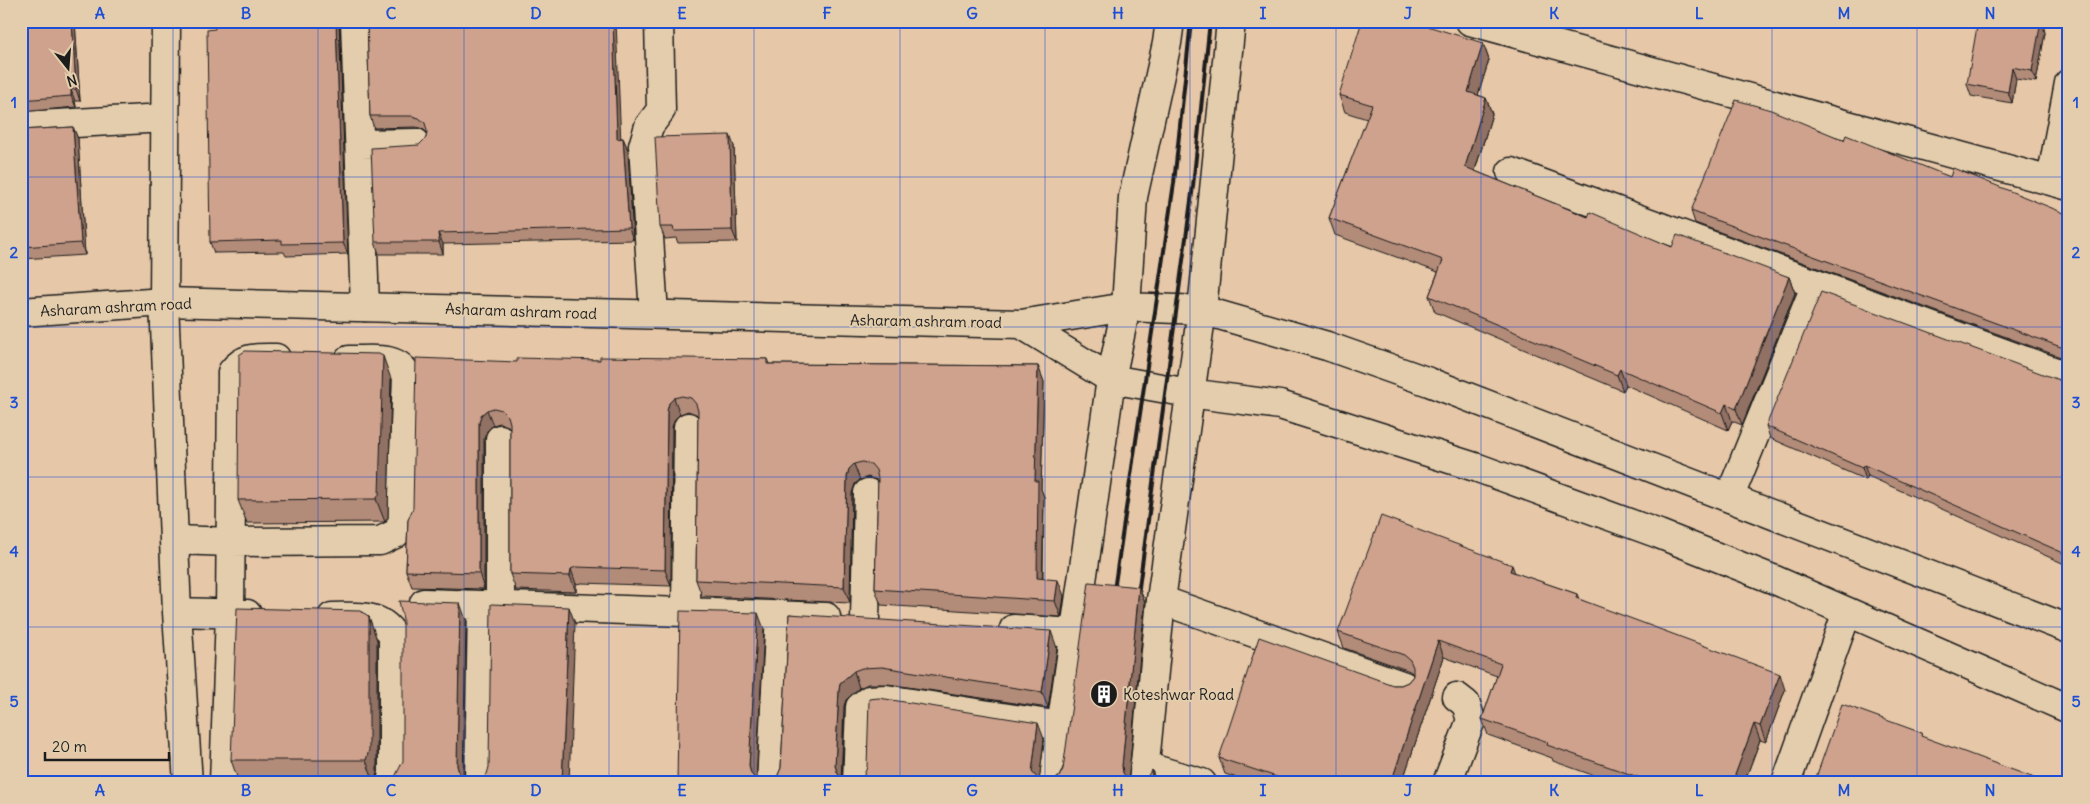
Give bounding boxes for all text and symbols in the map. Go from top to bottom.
text: A [95,3,105,23]
text: B [241,3,252,23]
text: C [386,3,397,23]
text: D [530,3,542,23]
text: E [677,3,687,23]
text: F [822,3,832,23]
text: G [966,3,978,23]
text: H [1112,3,1124,23]
text: I [1260,3,1267,23]
text: J [1404,3,1413,23]
text: K [1549,3,1559,23]
text: L [1695,3,1704,23]
text: M [1838,3,1851,23]
text: N [1984,3,1996,23]
north arrow [42,42,92,92]
text: N [65,70,79,90]
text: 1 [11,92,17,112]
text: 1 [2073,92,2079,112]
text: 2 [10,242,19,262]
text: 2 [2072,242,2081,262]
street label: Asharam ashram road [40,294,193,320]
street label: Asharam ashram road [445,299,597,323]
street label: Asharam ashram road [850,310,1002,332]
text: 3 [9,392,19,412]
text: 3 [2071,392,2081,412]
text: 4 [9,541,19,561]
text: 4 [2071,541,2081,561]
building icon: Koteshwar Road [1089,679,1119,709]
place label: Koteshwar Road [1123,685,1234,704]
text: 5 [9,691,19,711]
text: 5 [2071,691,2081,711]
scale bar [45,729,169,761]
text: 20 m [52,737,87,756]
text: A [95,780,105,800]
text: B [241,780,252,800]
text: C [386,780,397,800]
text: D [530,780,542,800]
text: E [677,780,687,800]
text: F [822,780,832,800]
text: G [966,780,978,800]
text: H [1112,780,1124,800]
text: I [1260,780,1267,800]
text: J [1404,780,1413,800]
text: K [1549,780,1559,800]
text: L [1695,780,1704,800]
text: M [1838,780,1851,800]
text: N [1984,780,1996,800]

